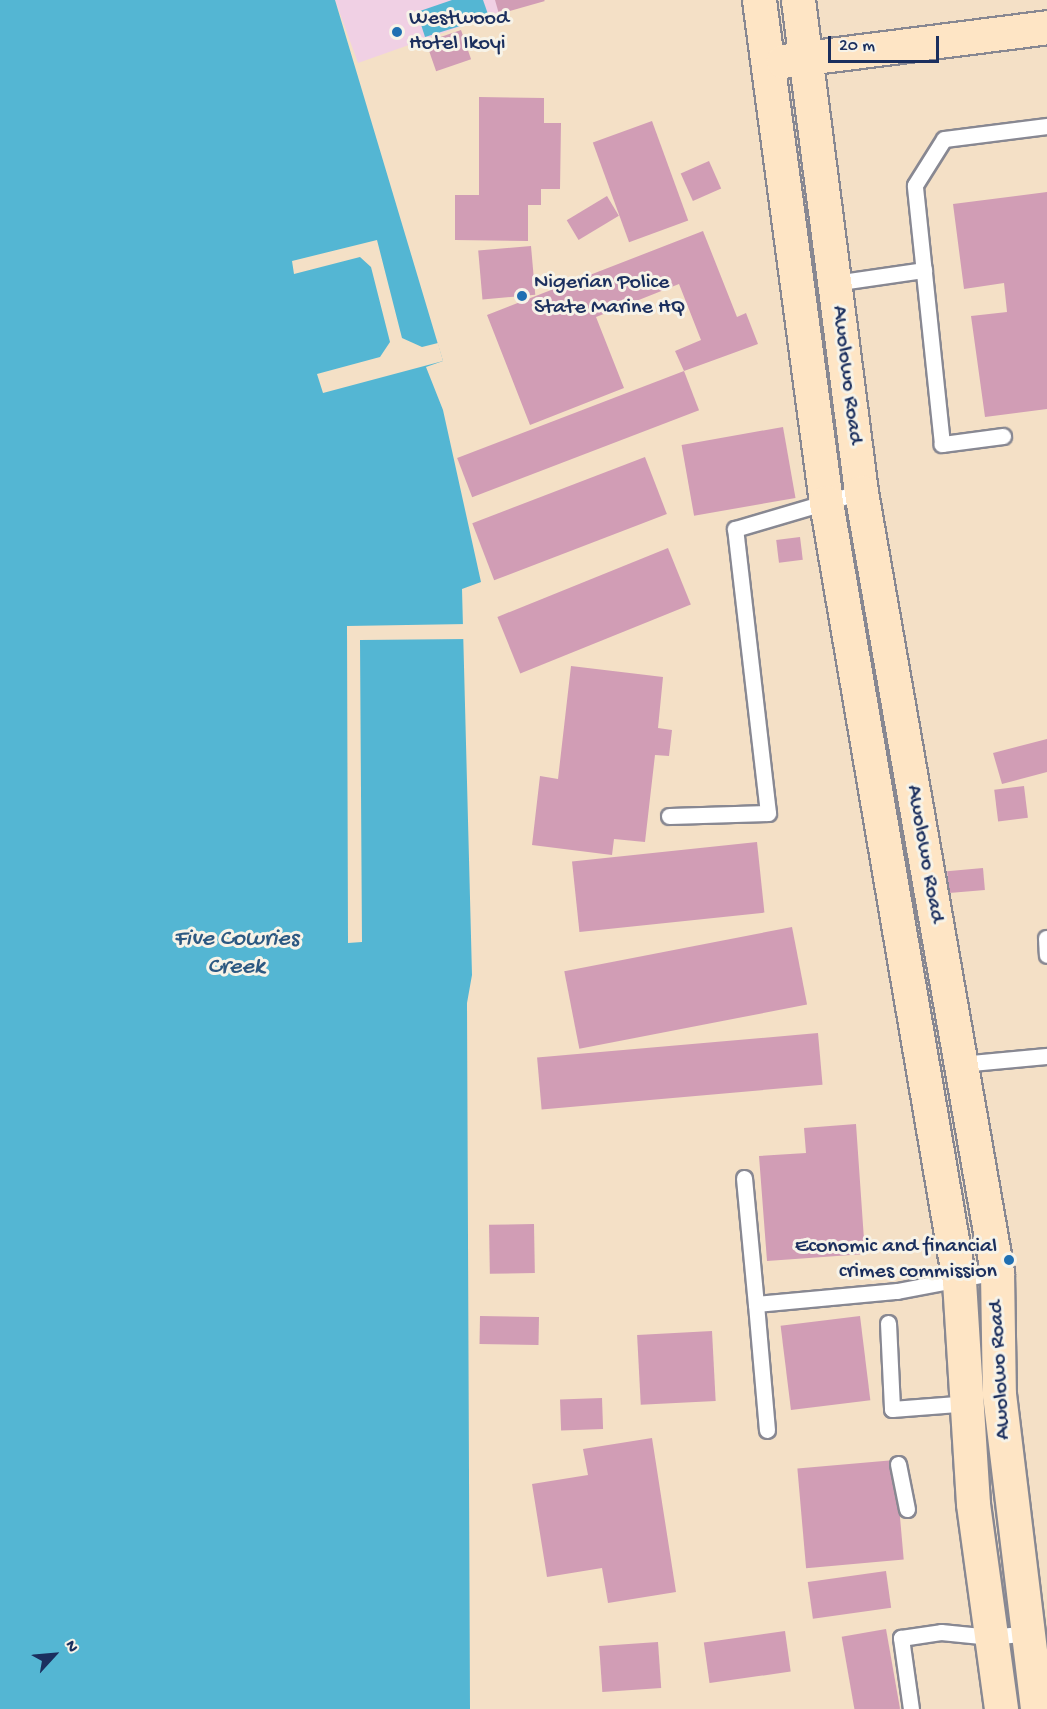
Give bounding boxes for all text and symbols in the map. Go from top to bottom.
place label: Westwood Hotel Ikoyi [409,6,509,57]
scale bar [831,24,942,62]
marker: Westwood Hotel Ikoyi [390,25,404,39]
text: 20 m [839,36,875,57]
place label: Nigerian Police State Marine HQ [534,270,685,322]
marker: Nigerian Police State Marine HQ [515,289,529,303]
street label: Awolowo Road [824,304,868,446]
street label: Awolowo Road [899,783,949,925]
water label: Five Cowries Creek [173,926,299,982]
place label: Economic and financial crimes commission [795,1234,997,1286]
marker: Economic and financial crimes commission [1002,1253,1016,1267]
street label: Awolowo Road [984,1300,1018,1440]
north arrow [24,1625,84,1685]
text: N [60,1638,81,1656]

